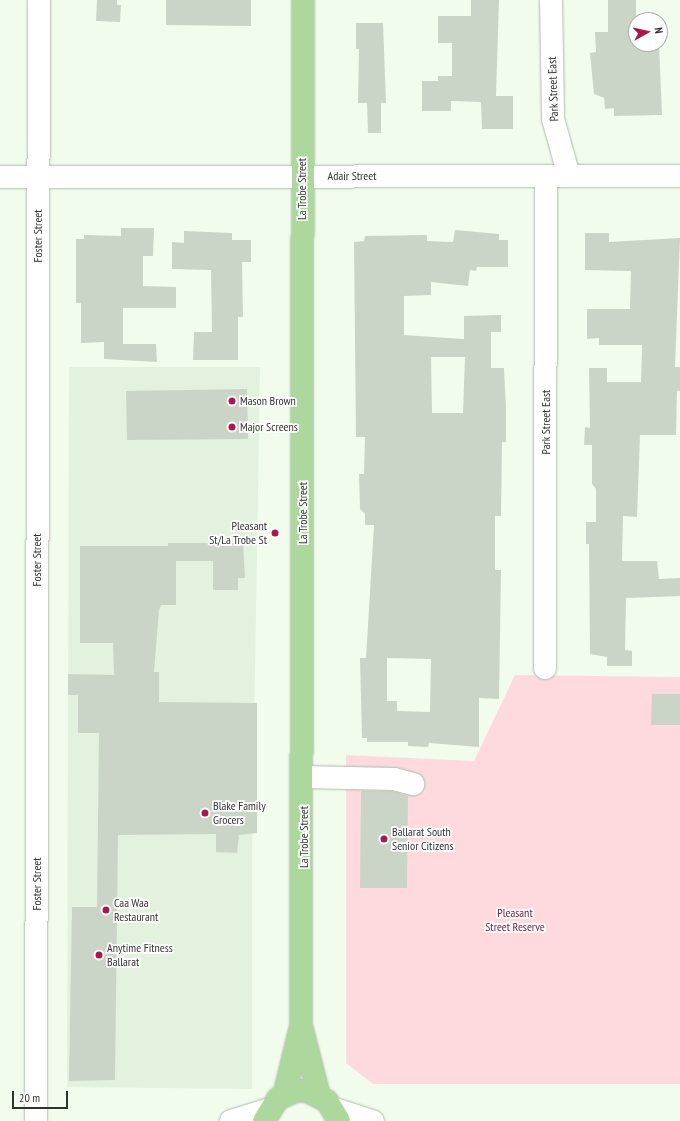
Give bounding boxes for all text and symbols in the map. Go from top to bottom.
north arrow [628,12,668,52]
text: N [652,27,666,34]
street label: Park Street East [545,56,561,122]
street label: La Trobe Street [295,158,309,220]
street label: Adair Street [328,169,376,183]
street label: Foster Street [31,209,45,263]
street label: Park Street East [539,389,553,455]
place label: Mason Brown [240,394,296,408]
marker: Mason Brown [227,396,237,406]
place label: Major Screens [240,420,298,434]
marker: Major Screens [227,422,237,432]
street label: La Trobe Street [296,482,310,544]
place label: Pleasant St/La Trobe St [209,519,267,547]
marker: Pleasant St/La Trobe St [270,528,280,538]
street label: Foster Street [30,533,44,587]
place label: Blake Family Grocers [213,799,266,827]
street label: La Trobe Street [297,806,311,868]
marker: Blake Family Grocers [200,808,210,818]
place label: Ballarat South Senior Citizens [392,825,453,853]
marker: Ballarat South Senior Citizens [379,834,389,844]
street label: Foster Street [30,857,44,911]
place label: Caa Waa Restaurant [114,896,158,924]
marker: Caa Waa Restaurant [101,905,111,915]
park label: Pleasant Street Reserve [485,906,545,934]
place label: Anytime Fitness Ballarat [107,941,173,969]
marker: Anytime Fitness Ballarat [94,950,104,960]
scale bar [14,1083,70,1109]
text: 20 m [19,1090,40,1105]

